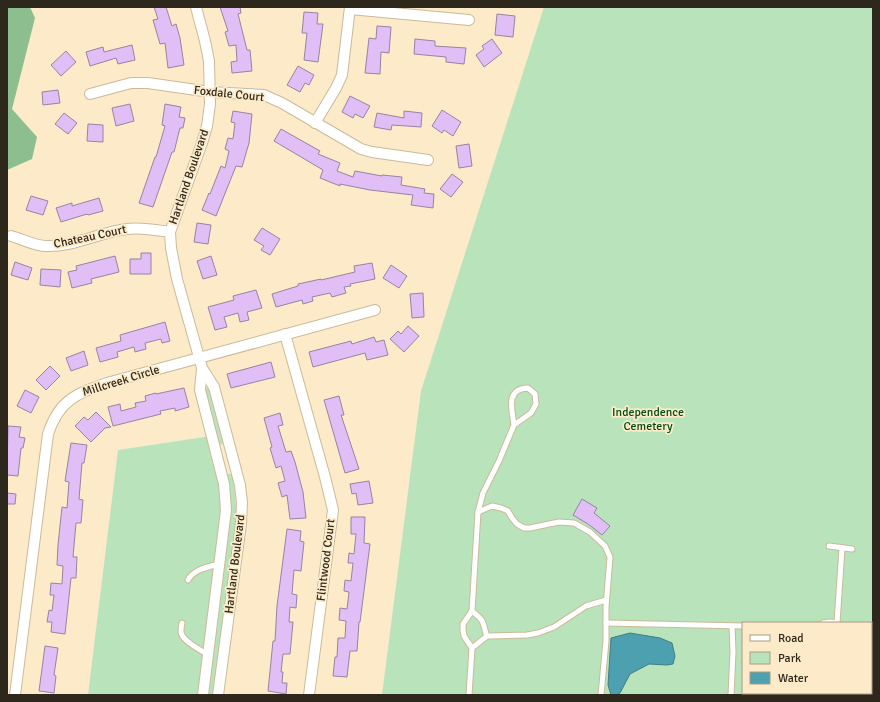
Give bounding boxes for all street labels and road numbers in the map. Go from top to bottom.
street label: Foxdale Court [193,83,265,105]
street label: Hartland Boulevard [166,127,212,227]
street label: Chateau Court [52,222,128,252]
street label: Millcreek Circle [81,362,161,400]
street label: Hartland Boulevard [221,514,249,614]
street label: Flintwood Court [314,518,338,602]

